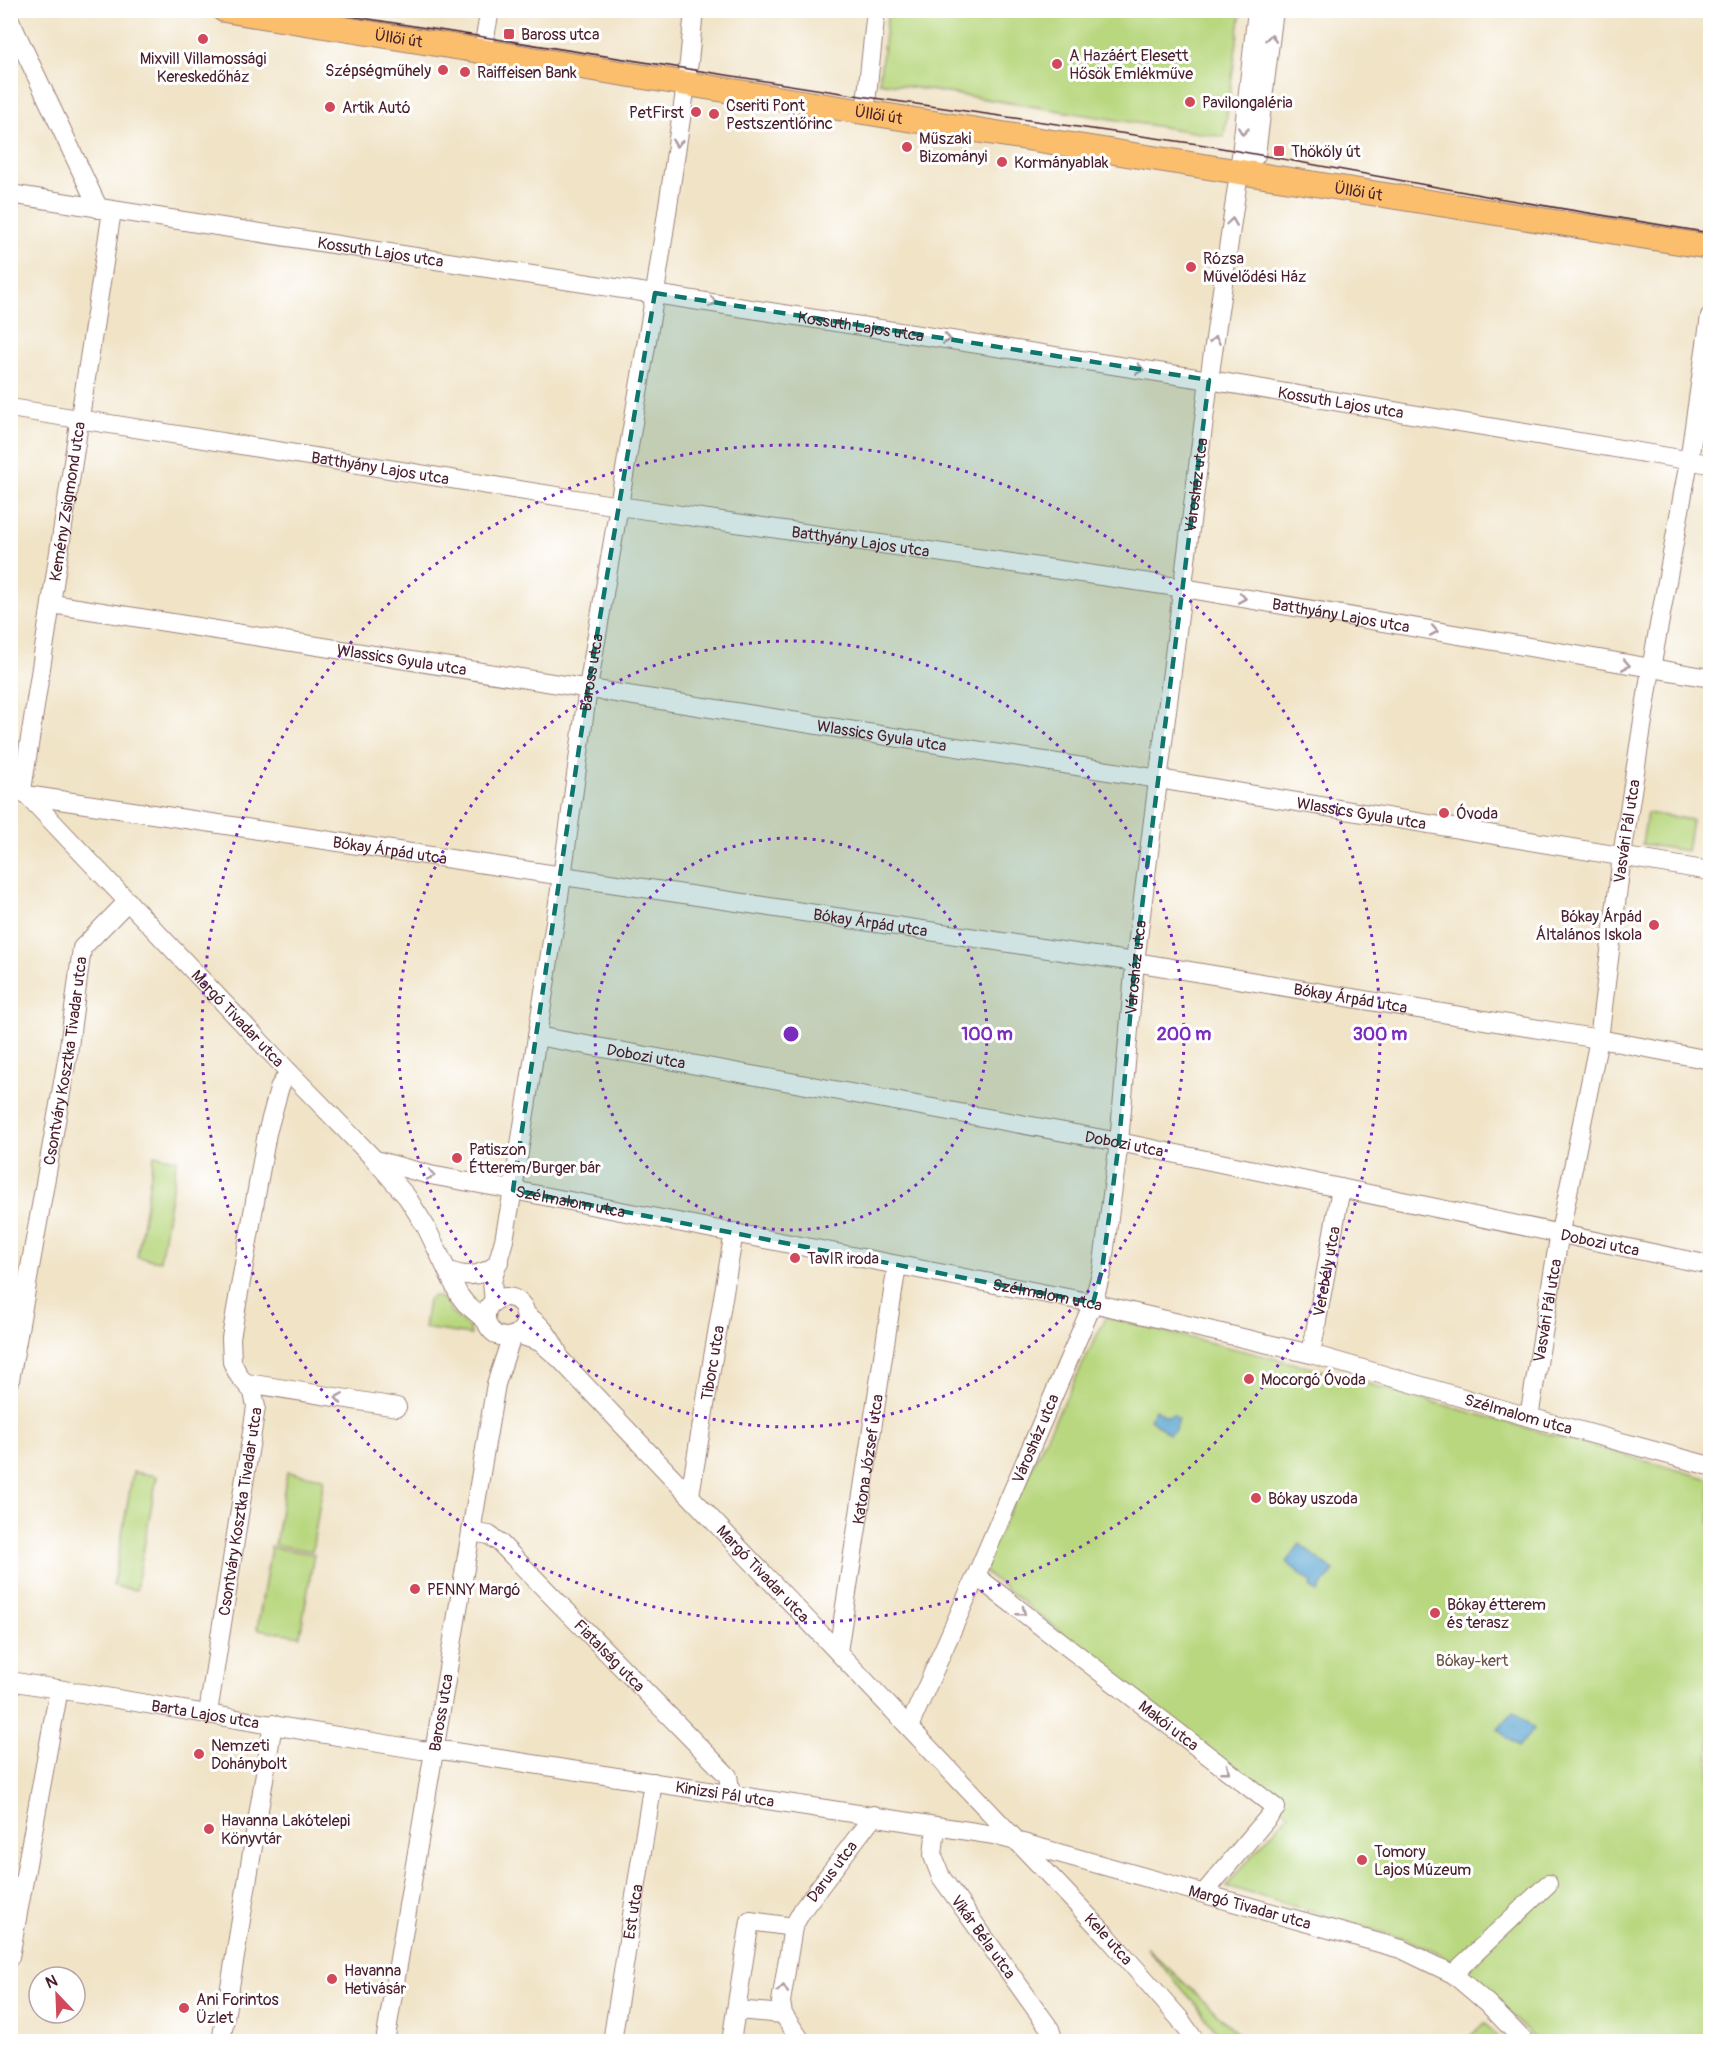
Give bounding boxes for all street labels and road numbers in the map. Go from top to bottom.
street label: Üllői út [373,25,425,53]
street label: Üllői út [853,102,905,129]
street label: Üllői út [1333,178,1385,206]
street label: Kossuth Lajos utca [316,233,445,272]
street label: Kossuth Lajos utca [796,307,925,347]
street label: Kossuth Lajos utca [1276,383,1405,423]
street label: Kemény Zsigmond utca [46,420,90,583]
street label: Városház utca [1181,437,1213,534]
street label: Batthyány Lajos utca [310,448,450,490]
street label: Batthyány Lajos utca [790,522,931,562]
street label: Batthyány Lajos utca [1270,594,1411,637]
street label: Baross utca [576,632,608,713]
street label: Wlassics Gyula utca [335,640,468,680]
street label: Wlassics Gyula utca [815,716,948,756]
street label: Vasvári Pál utca [1610,778,1645,884]
street label: Wlassics Gyula utca [1295,793,1428,834]
street label: Bókay Árpád utca [331,832,448,869]
street label: Bókay Árpád utca [812,905,929,942]
street label: Városház utca [1121,919,1151,1016]
street label: Csontváry Kosztka Tivadar utca [39,955,92,1167]
street label: Margó Tivadar utca [187,966,288,1072]
street label: Bókay Árpád utca [1292,979,1409,1018]
street label: Dobozi utca [605,1040,687,1074]
street label: Dobozi utca [1083,1127,1165,1162]
street label: Szélmalom utca [514,1182,627,1223]
street label: Verebély utca [1309,1225,1345,1318]
street label: Dobozi utca [1559,1225,1641,1261]
street label: Vasvári Pál utca [1529,1257,1566,1364]
street label: Szélmalom utca [991,1275,1104,1316]
street label: Tiborc utca [697,1324,729,1402]
street label: Szélmalom utca [1462,1390,1574,1439]
street label: Városház utca [1008,1391,1064,1486]
street label: Katona József utca [849,1393,888,1526]
street label: Csontváry Kosztka Tivadar utca [214,1406,267,1617]
street label: Margó Tivadar utca [712,1521,813,1627]
street label: Fiatalság utca [569,1616,649,1696]
street label: Baross utca [425,1672,458,1753]
street label: Barta Lajos utca [150,1696,261,1734]
street label: Makói utca [1134,1696,1203,1756]
street label: Kinizsi Pál utca [674,1777,776,1812]
street label: Darus utca [803,1837,862,1907]
street label: Margó Tivadar utca [1186,1881,1313,1934]
street label: Est utca [619,1883,648,1941]
street label: Vikár Béla utca [946,1891,1020,1983]
street label: Kele utca [1080,1909,1137,1969]

